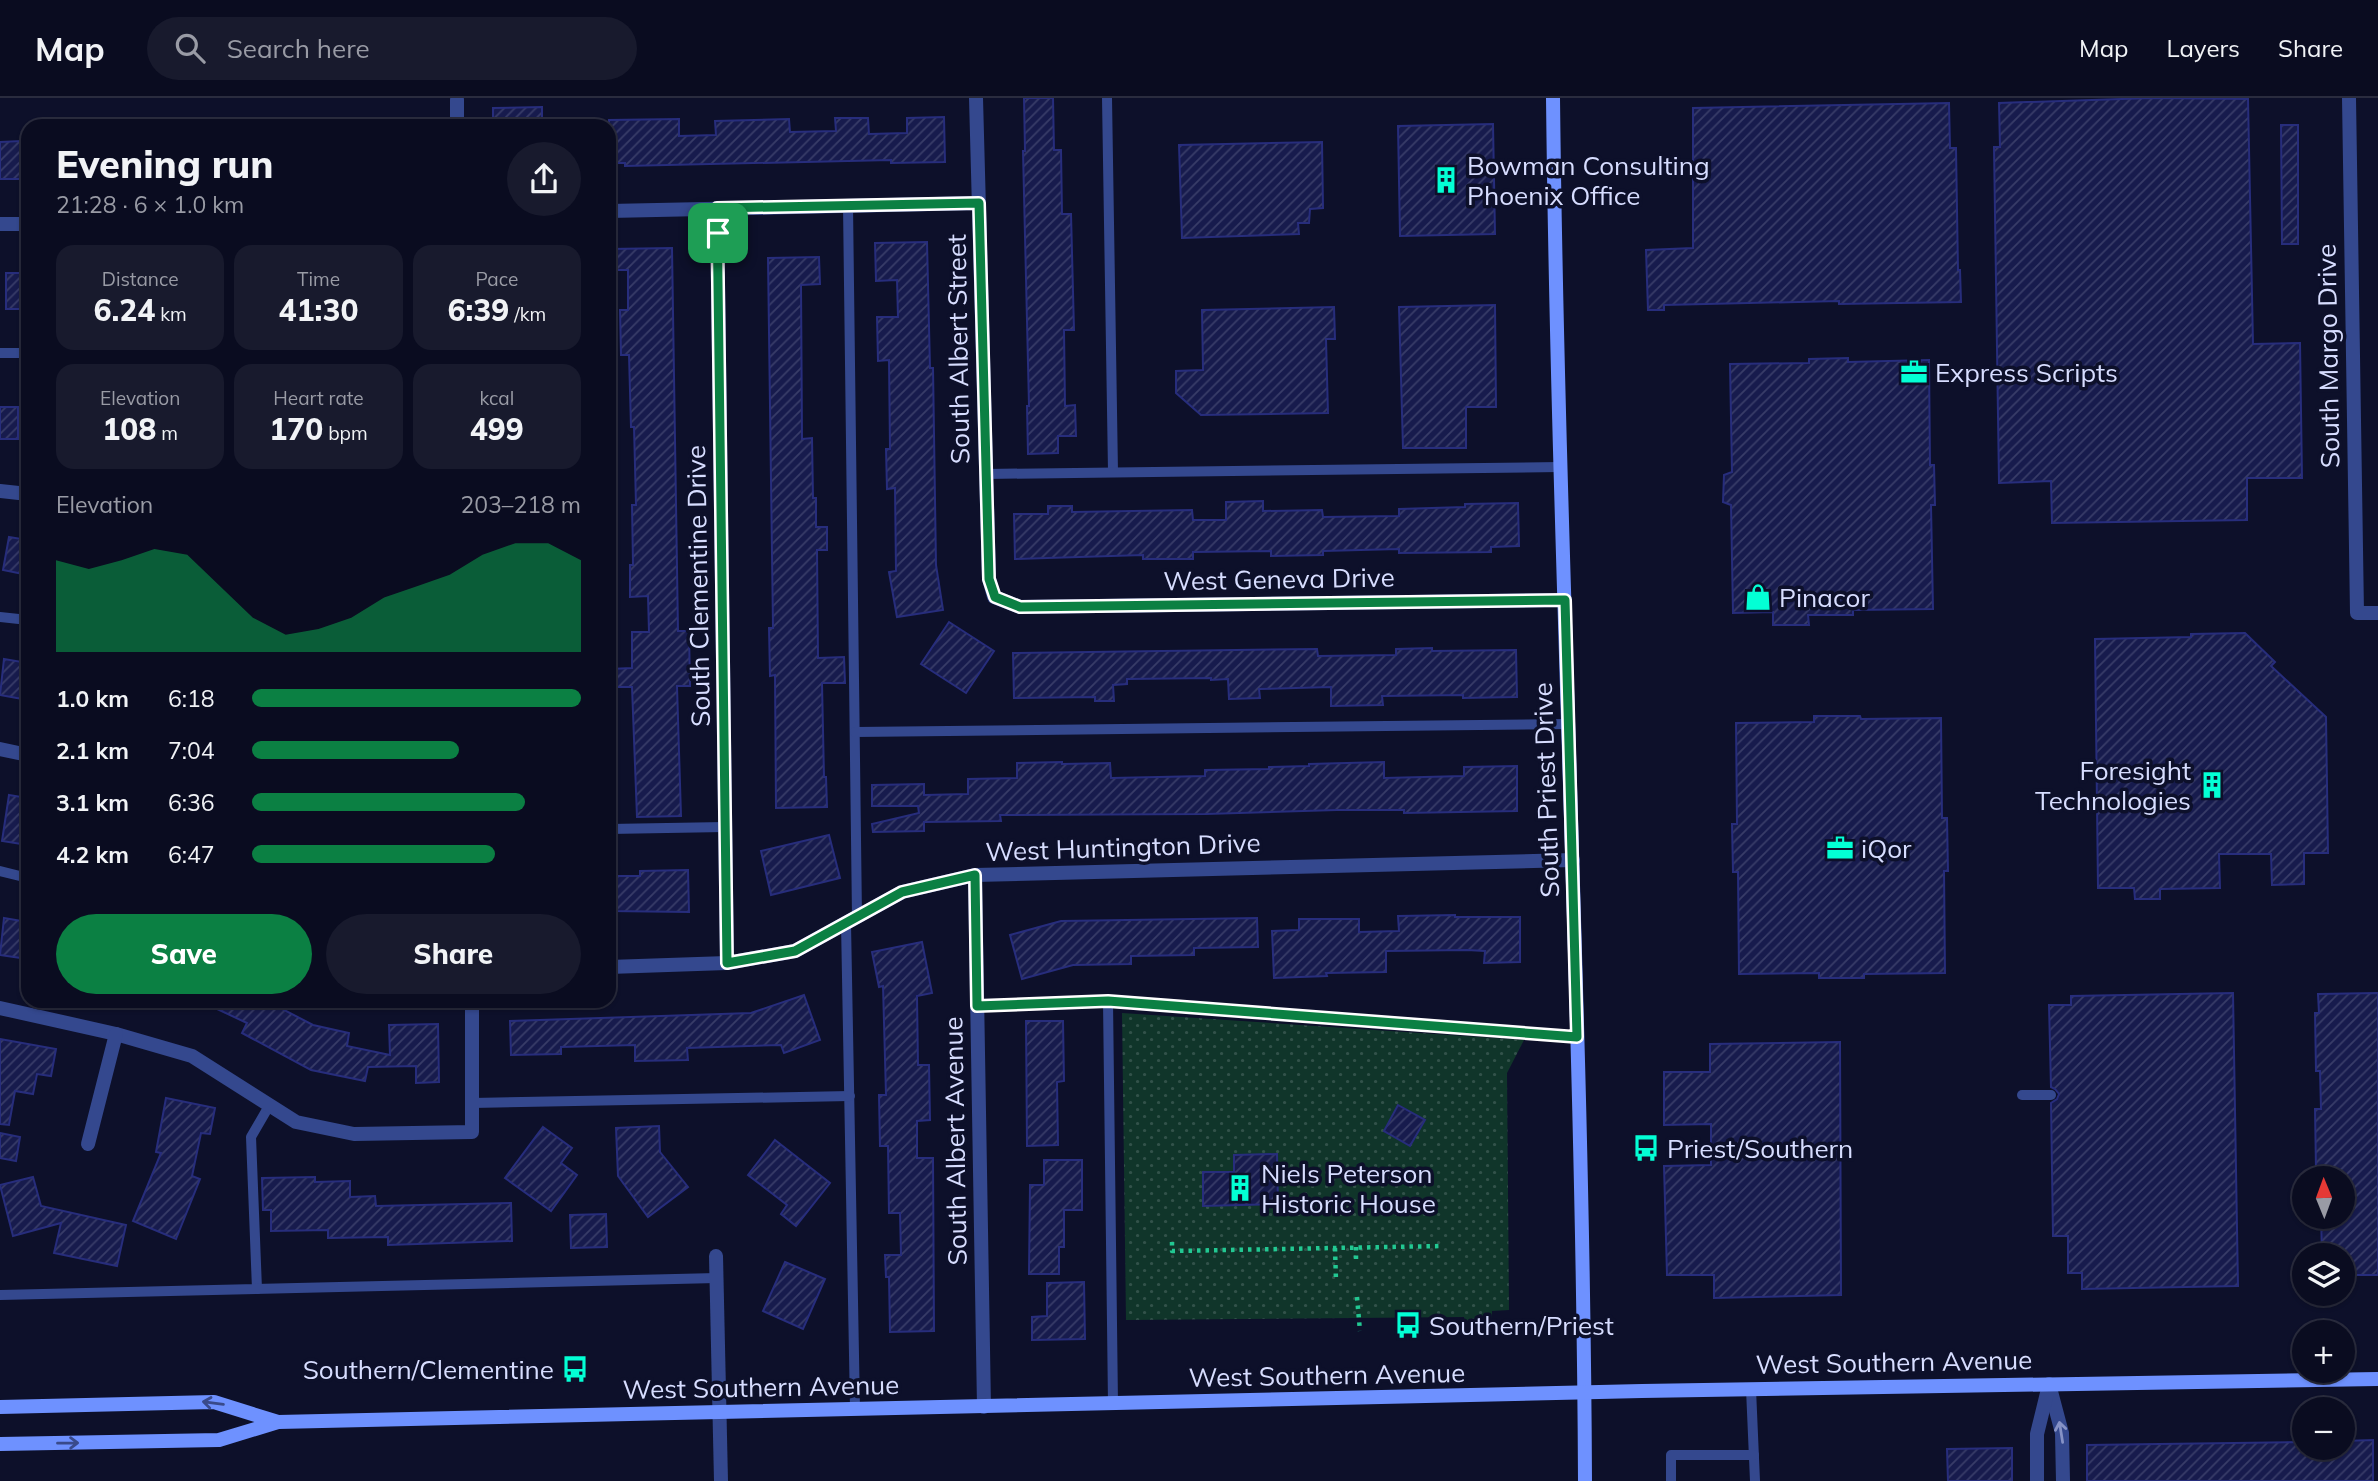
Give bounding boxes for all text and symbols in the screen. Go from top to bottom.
search box [147,17,637,80]
text: Map [35,28,105,69]
icon: search [171,29,209,67]
text: Search here [227,32,370,65]
text: Map [2079,33,2128,63]
text: Layers [2166,33,2240,63]
text: Share [2278,33,2343,63]
text: Evening run [56,140,274,188]
button: share [507,142,581,216]
place label: Bowman Consulting Phoenix Office [1467,149,1710,212]
building icon: Bowman Consulting Phoenix Office [1431,165,1461,195]
text: 21:28 · 6 × 1.0 km [56,190,244,219]
pin [688,203,748,263]
icon: arrive [699,214,737,252]
street label: South Albert Street [939,234,977,464]
street label: South Margo Drive [2310,243,2346,469]
text: Distance [102,267,179,291]
text: Time [297,267,340,291]
text: Pace [475,267,518,291]
text: 6.24 [94,291,155,329]
text: 41:30 [279,291,358,329]
text: 6:39 [448,291,509,329]
text: km [155,302,187,326]
text: /km [509,302,546,326]
place label: Express Scripts [1935,356,2118,389]
office icon: Express Scripts [1899,357,1929,387]
text: Elevation [100,386,180,410]
text: Heart rate [273,386,364,410]
text: kcal [479,386,514,410]
text: 108 [102,410,156,448]
text: 170 [269,410,323,448]
text: 499 [470,410,524,448]
text: m [156,421,178,445]
text: bpm [323,421,368,445]
street label: South Clementine Drive [679,445,717,727]
text: Elevation [56,490,153,519]
text: 203–218 m [460,490,581,519]
street label: West Geneva Drive [1163,560,1395,598]
place label: Pinacor [1779,581,1870,614]
shop icon: Pinacor [1743,582,1773,612]
street label: South Priest Drive [1526,682,1566,898]
text: 1.0 km [56,684,129,713]
text: 6:18 [168,684,215,713]
text: 2.1 km [56,736,129,765]
text: 7:04 [168,736,215,765]
place label: Foresight Technologies [2035,754,2191,817]
building icon: Foresight Technologies [2197,770,2227,800]
text: 3.1 km [56,788,129,817]
text: 6:36 [168,788,215,817]
street label: West Huntington Drive [985,826,1261,868]
place label: iQor [1861,832,1912,865]
office icon: iQor [1825,833,1855,863]
text: 4.2 km [56,840,129,869]
text: 6:47 [168,840,215,869]
button: Save [56,914,312,994]
button: Share [326,914,581,994]
street label: South Albert Avenue [936,1016,974,1266]
place label: Priest/Southern [1667,1132,1853,1165]
bus stop icon: Priest/Southern [1631,1133,1661,1163]
place label: Niels Peterson Historic House [1261,1157,1436,1220]
north arrow [2292,1166,2356,1228]
map controls [2292,1166,2355,1460]
building icon: Niels Peterson Historic House [1225,1173,1255,1203]
button: layers [2292,1243,2355,1306]
place label: Southern/Priest [1429,1309,1614,1342]
bus stop icon: Southern/Priest [1393,1310,1423,1340]
button: + [2292,1320,2355,1383]
street label: West Southern Avenue [1755,1343,2033,1381]
place label: Southern/Clementine [303,1353,554,1386]
bus stop icon: Southern/Clementine [560,1354,590,1384]
street label: West Southern Avenue [1188,1356,1466,1394]
street label: West Southern Avenue [622,1368,900,1406]
one-way arrow [202,1397,225,1410]
button: − [2292,1397,2355,1460]
one-way arrow [2054,1421,2067,1444]
one-way arrow [56,1436,79,1449]

